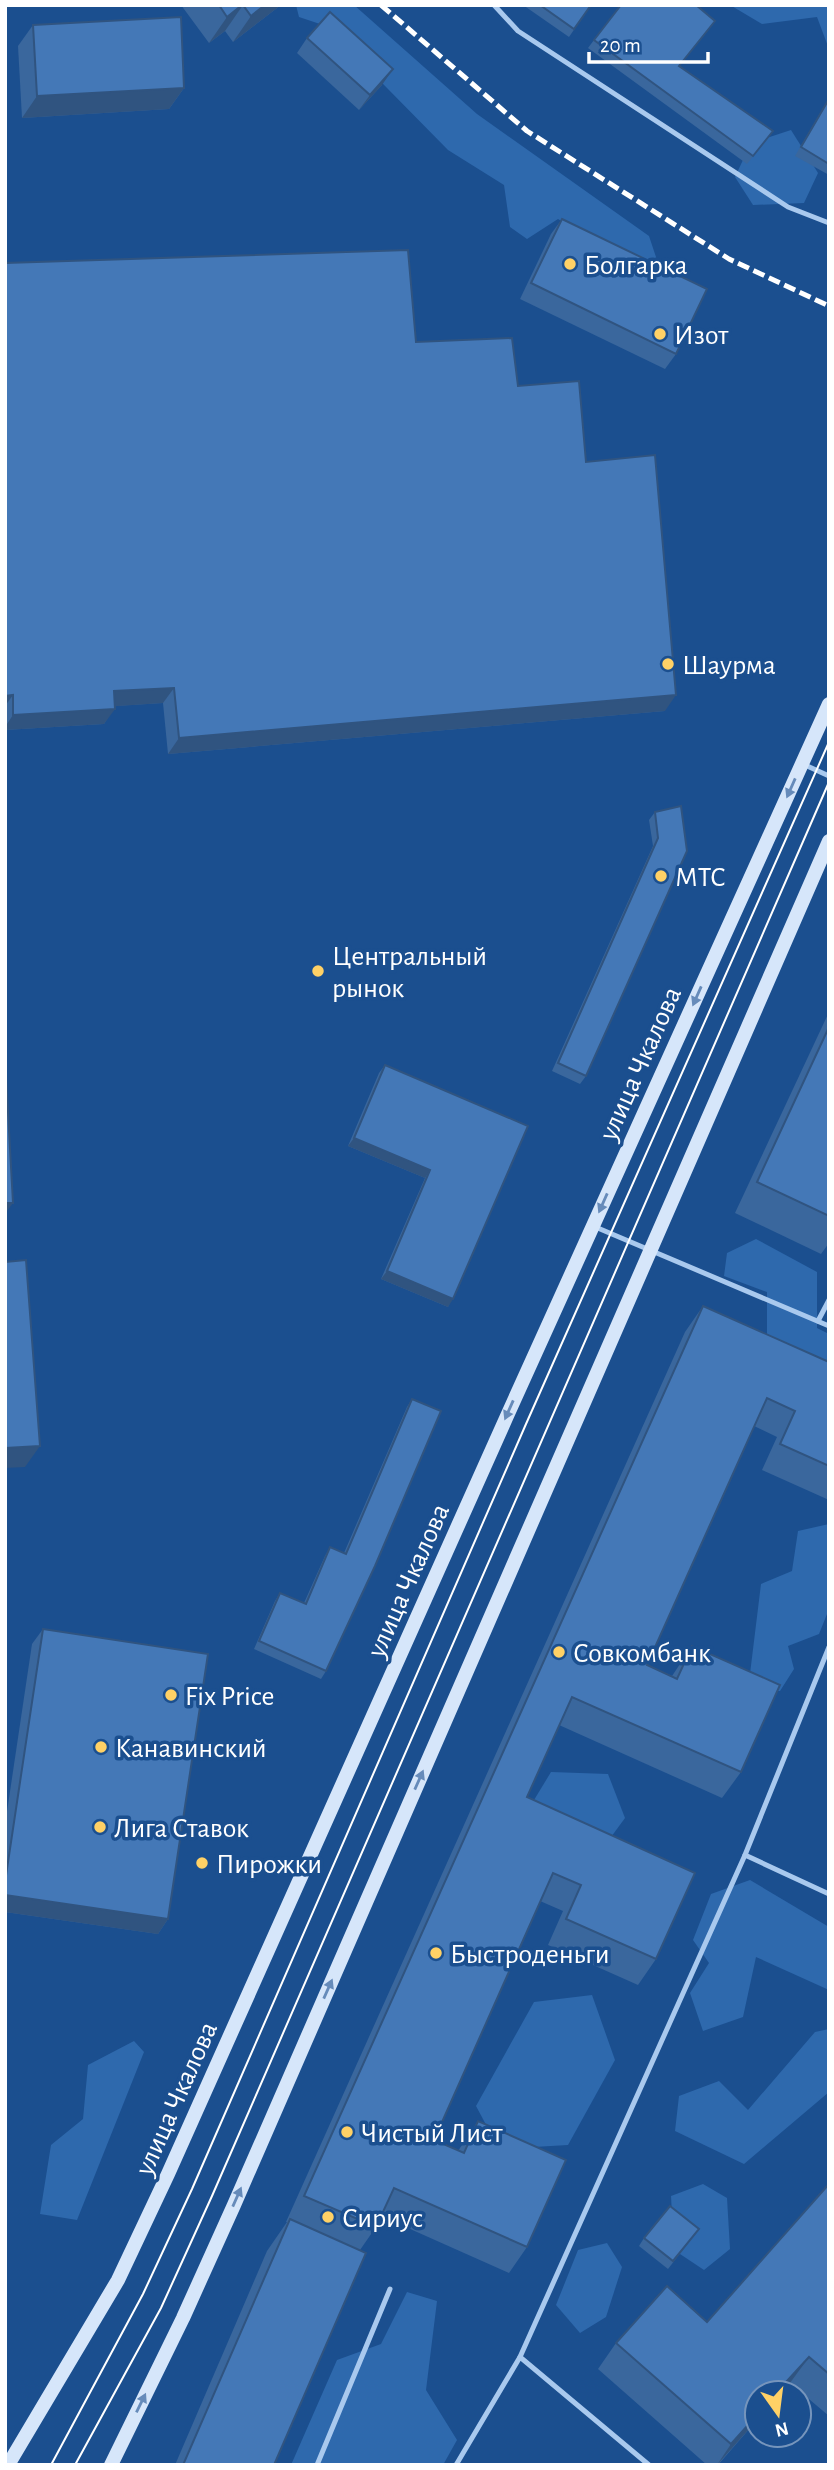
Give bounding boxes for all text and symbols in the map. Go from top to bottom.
scale bar [589,21,708,65]
text: 20 m [600,35,641,56]
place label: Болгарка [584,252,688,280]
marker: Болгарка [562,256,578,272]
place label: Изот [674,322,729,350]
marker: Изот [652,326,668,342]
place label: Шаурма [682,652,776,680]
marker: Шаурма [660,656,676,672]
one-way arrow [785,778,796,799]
place label: МТС [675,864,726,892]
marker: МТС [653,868,669,884]
place label: Центральный рынок [332,943,487,1003]
marker: Центральный рынок [310,963,326,979]
street label: улица Чкалова [594,983,687,1146]
one-way arrow [691,986,703,1006]
one-way arrow [597,1193,609,1213]
one-way arrow [503,1400,515,1420]
street label: улица Чкалова [362,1500,455,1663]
place label: Совкомбанк [573,1640,711,1668]
marker: Совкомбанк [551,1644,567,1660]
place label: Fix Price [185,1683,274,1711]
marker: Fix Price [163,1687,179,1703]
place label: Канавинский [115,1735,267,1763]
marker: Канавинский [93,1739,109,1755]
one-way arrow [413,1770,425,1790]
place label: Лига Ставок [114,1815,249,1843]
marker: Лига Ставок [92,1819,108,1835]
place label: Пирожки [216,1851,322,1879]
marker: Пирожки [194,1855,210,1871]
place label: Быстроденьги [450,1941,610,1969]
marker: Быстроденьги [428,1945,444,1961]
one-way arrow [323,1978,334,1999]
street label: улица Чкалова [130,2018,223,2181]
place label: Чистый Лист [361,2120,503,2148]
marker: Чистый Лист [339,2124,355,2140]
one-way arrow [231,2187,243,2207]
place label: Сириус [342,2205,423,2233]
marker: Сириус [320,2209,336,2225]
north arrow [743,2379,813,2449]
one-way arrow [136,2393,147,2413]
text: N [773,2418,790,2440]

